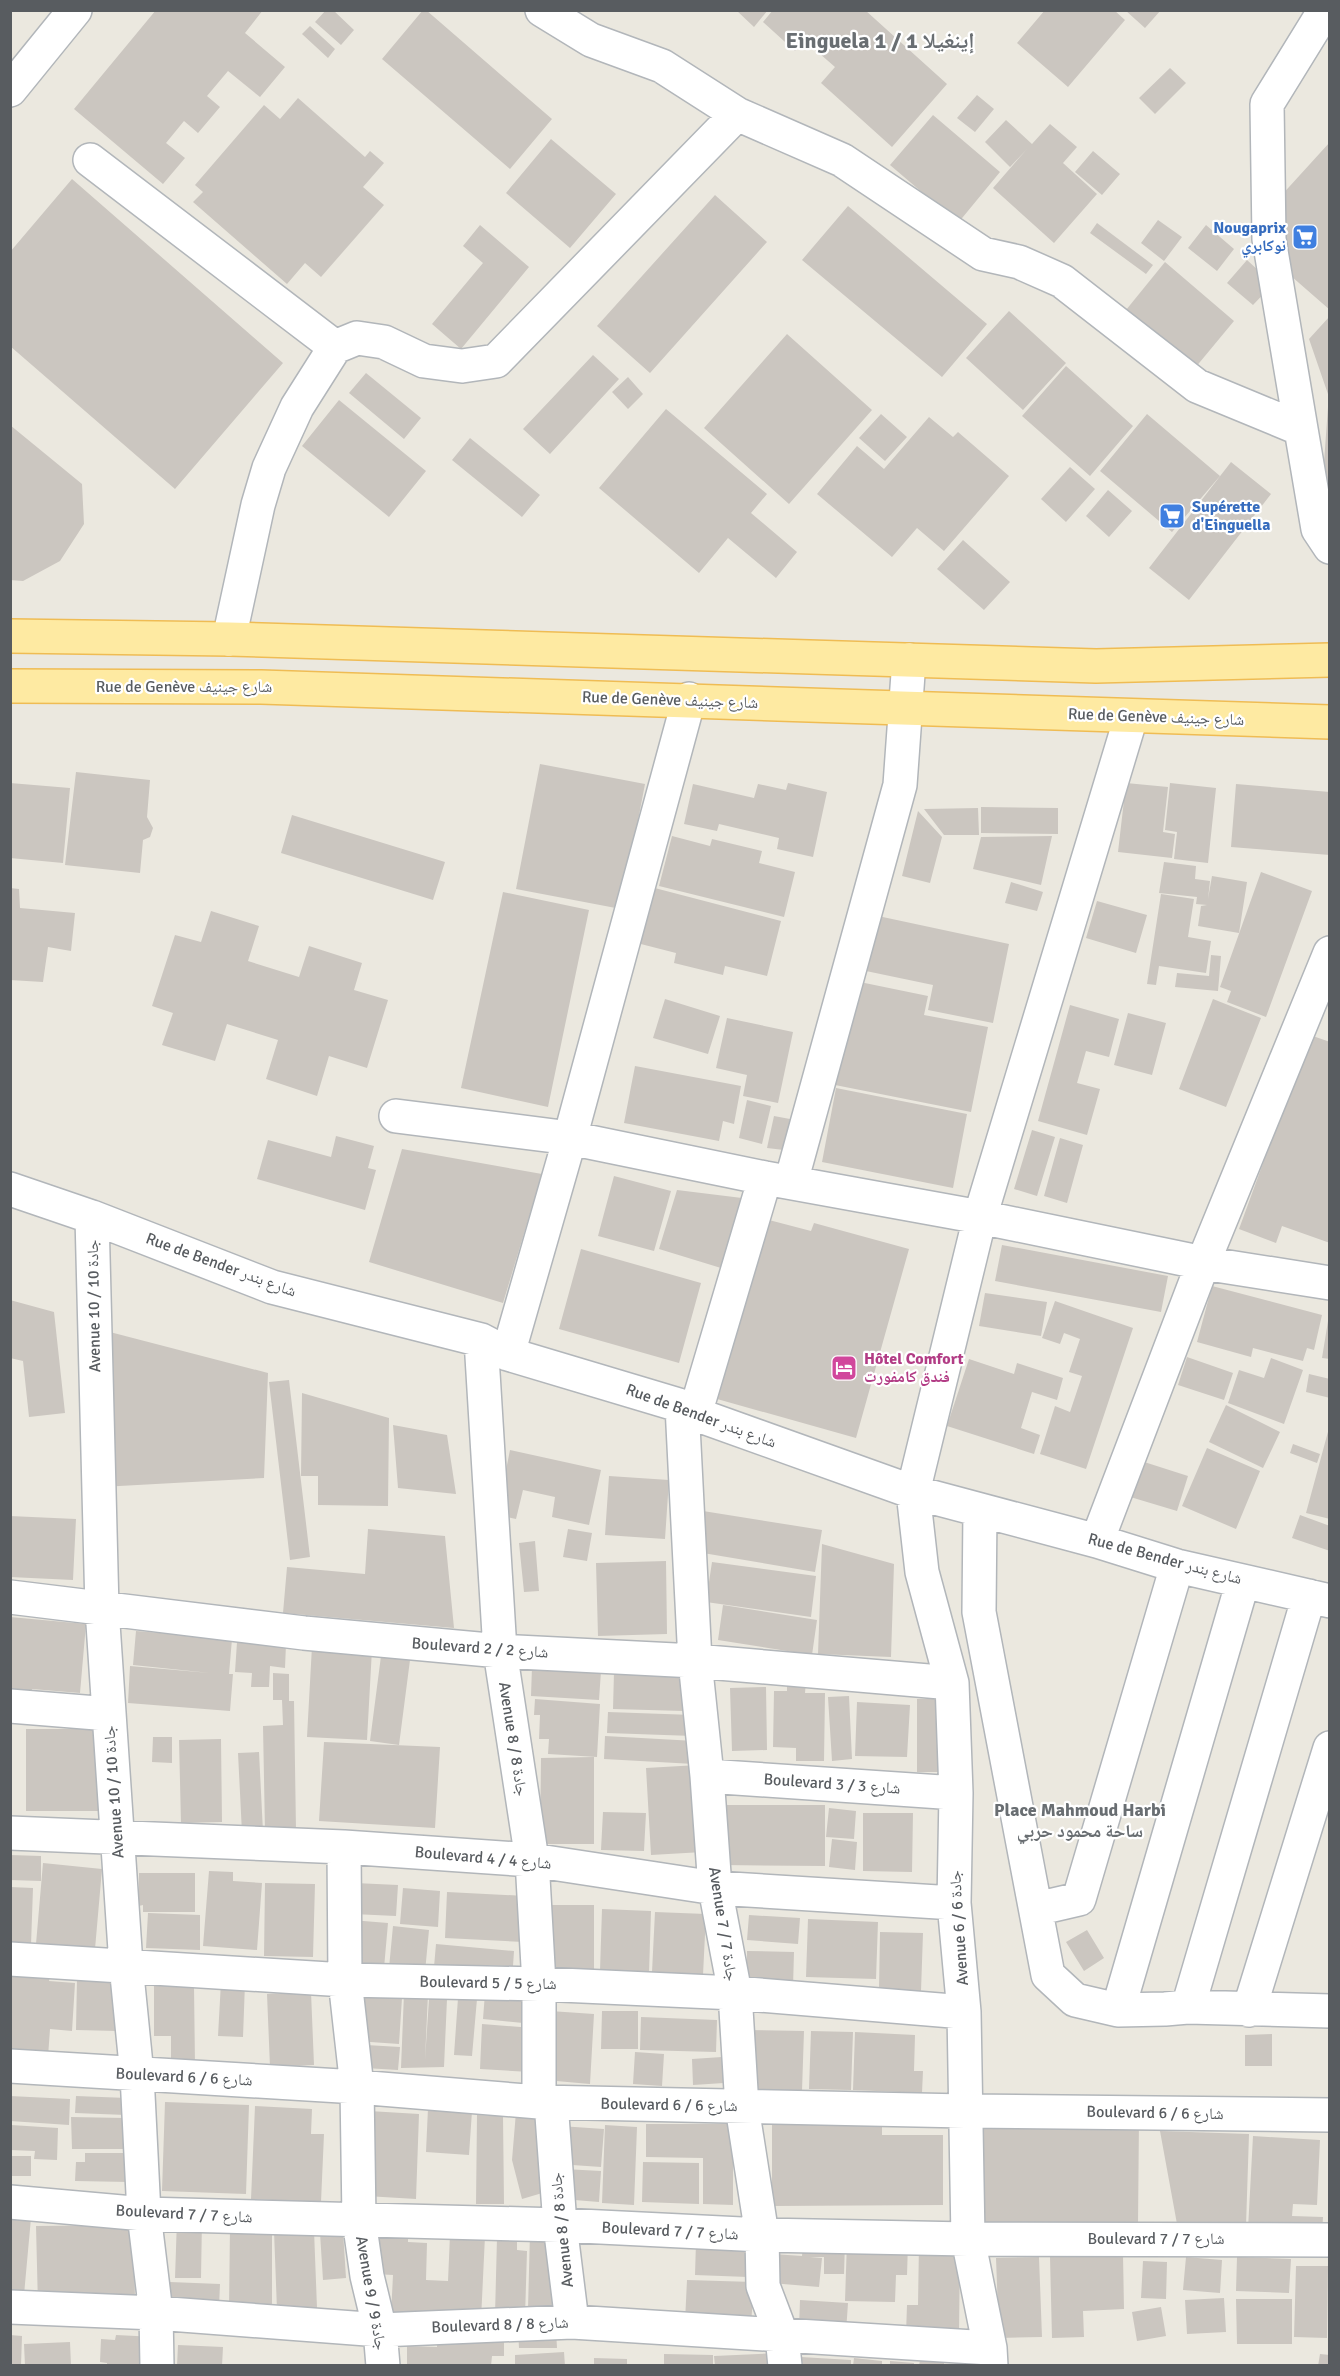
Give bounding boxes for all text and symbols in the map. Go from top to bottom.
district label: Einguela 1 / إينغيلا 1 [785,27,975,54]
place label: Nougaprix نوكابري [1213,218,1286,258]
supermarket icon: Nougaprix نوكابري [1290,222,1320,252]
place label: Supérette d'Einguella [1192,497,1270,535]
supermarket icon: Supérette d'Einguella [1157,501,1187,531]
street label: Rue de Genève شارع جينيف [96,677,272,697]
street label: Rue de Genève شارع جينيف [582,687,758,713]
street label: Rue de Genève شارع جينيف [1068,704,1244,730]
street label: Rue de Bender شارع بندر [143,1228,299,1302]
street label: Avenue 10 / جادة 10 [83,1239,105,1373]
place label: Hôtel Comfort فندق كامفورت [864,1349,964,1387]
hotel icon: Hôtel Comfort فندق كامفورت [829,1353,859,1383]
street label: Rue de Bender شارع بندر [623,1379,779,1453]
street label: Rue de Bender شارع بندر [1086,1529,1244,1589]
street label: Boulevard 2 / شارع 2 [411,1633,549,1663]
street label: Avenue 8 / جادة 8 [494,1680,532,1798]
street label: Avenue 10 / جادة 10 [99,1725,129,1859]
street label: Boulevard 3 / شارع 3 [763,1769,901,1799]
district label: Place Mahmoud Harbi ساحة محمود حربي [994,1799,1166,1845]
street label: Boulevard 4 / شارع 4 [414,1842,552,1874]
street label: Avenue 7 / جادة 7 [704,1865,742,1983]
street label: Avenue 6 / جادة 6 [945,1870,973,1986]
street label: Boulevard 5 / شارع 5 [419,1972,557,1994]
street label: Boulevard 6 / شارع 6 [115,2063,253,2091]
street label: Boulevard 6 / شارع 6 [600,2094,738,2116]
street label: Boulevard 6 / شارع 6 [1086,2102,1224,2124]
street label: Avenue 8 / جادة 8 [546,2171,578,2289]
street label: Boulevard 7 / شارع 7 [115,2200,253,2228]
street label: Boulevard 7 / شارع 7 [601,2217,739,2245]
street label: Boulevard 7 / شارع 7 [1087,2229,1225,2249]
street label: Avenue 9 / جادة 9 [351,2234,391,2352]
street label: Boulevard 8 / شارع 8 [431,2313,569,2337]

